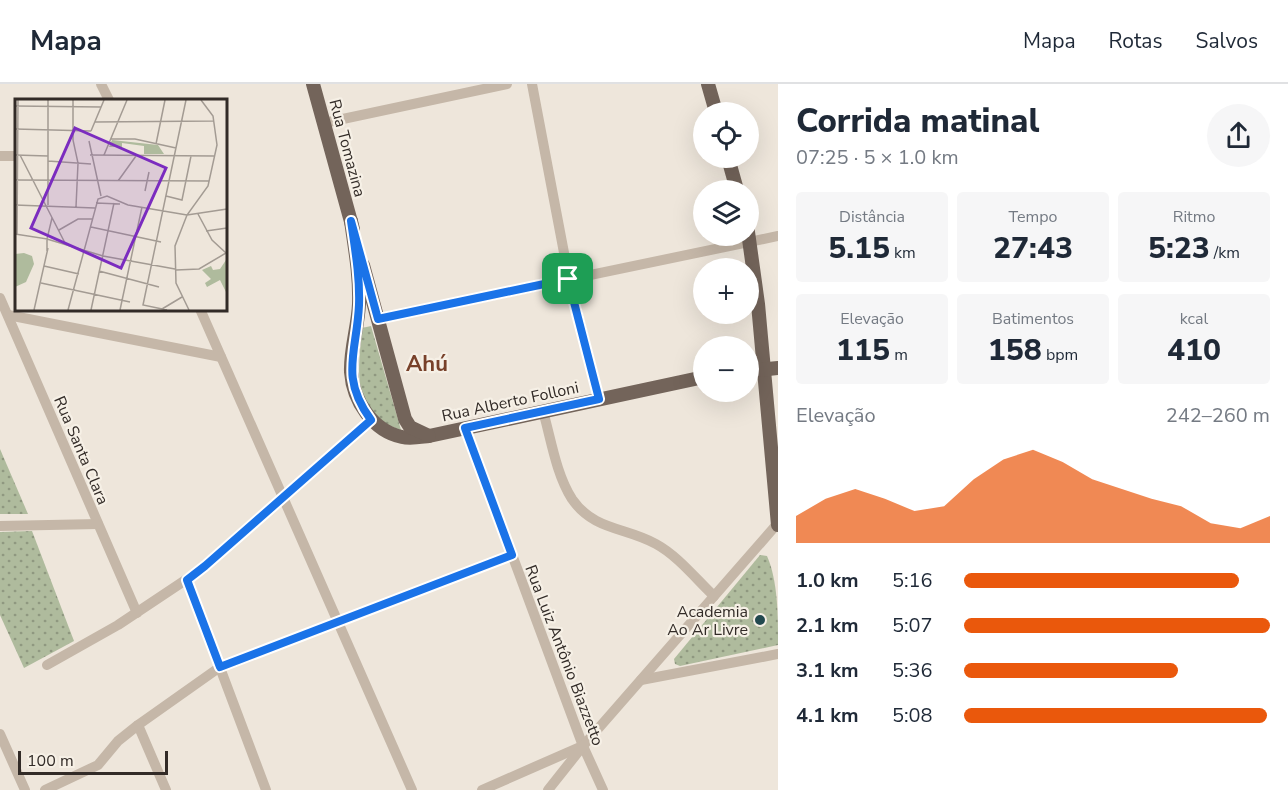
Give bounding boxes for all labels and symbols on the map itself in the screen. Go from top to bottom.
street label: Rua Tomazina [323,97,371,200]
inset map [15,99,226,310]
pin [542,253,593,304]
district label: Ahú [406,349,448,379]
street label: Rua Alberto Folloni [440,377,581,427]
street label: Rua Santa Clara [48,393,114,508]
street label: Rua Luiz Antônio Biazzetto [519,562,609,749]
place label: Academia Ao Ar Livre [667,601,748,641]
marker: Academia Ao Ar Livre [753,613,767,627]
scale bar [18,748,168,776]

